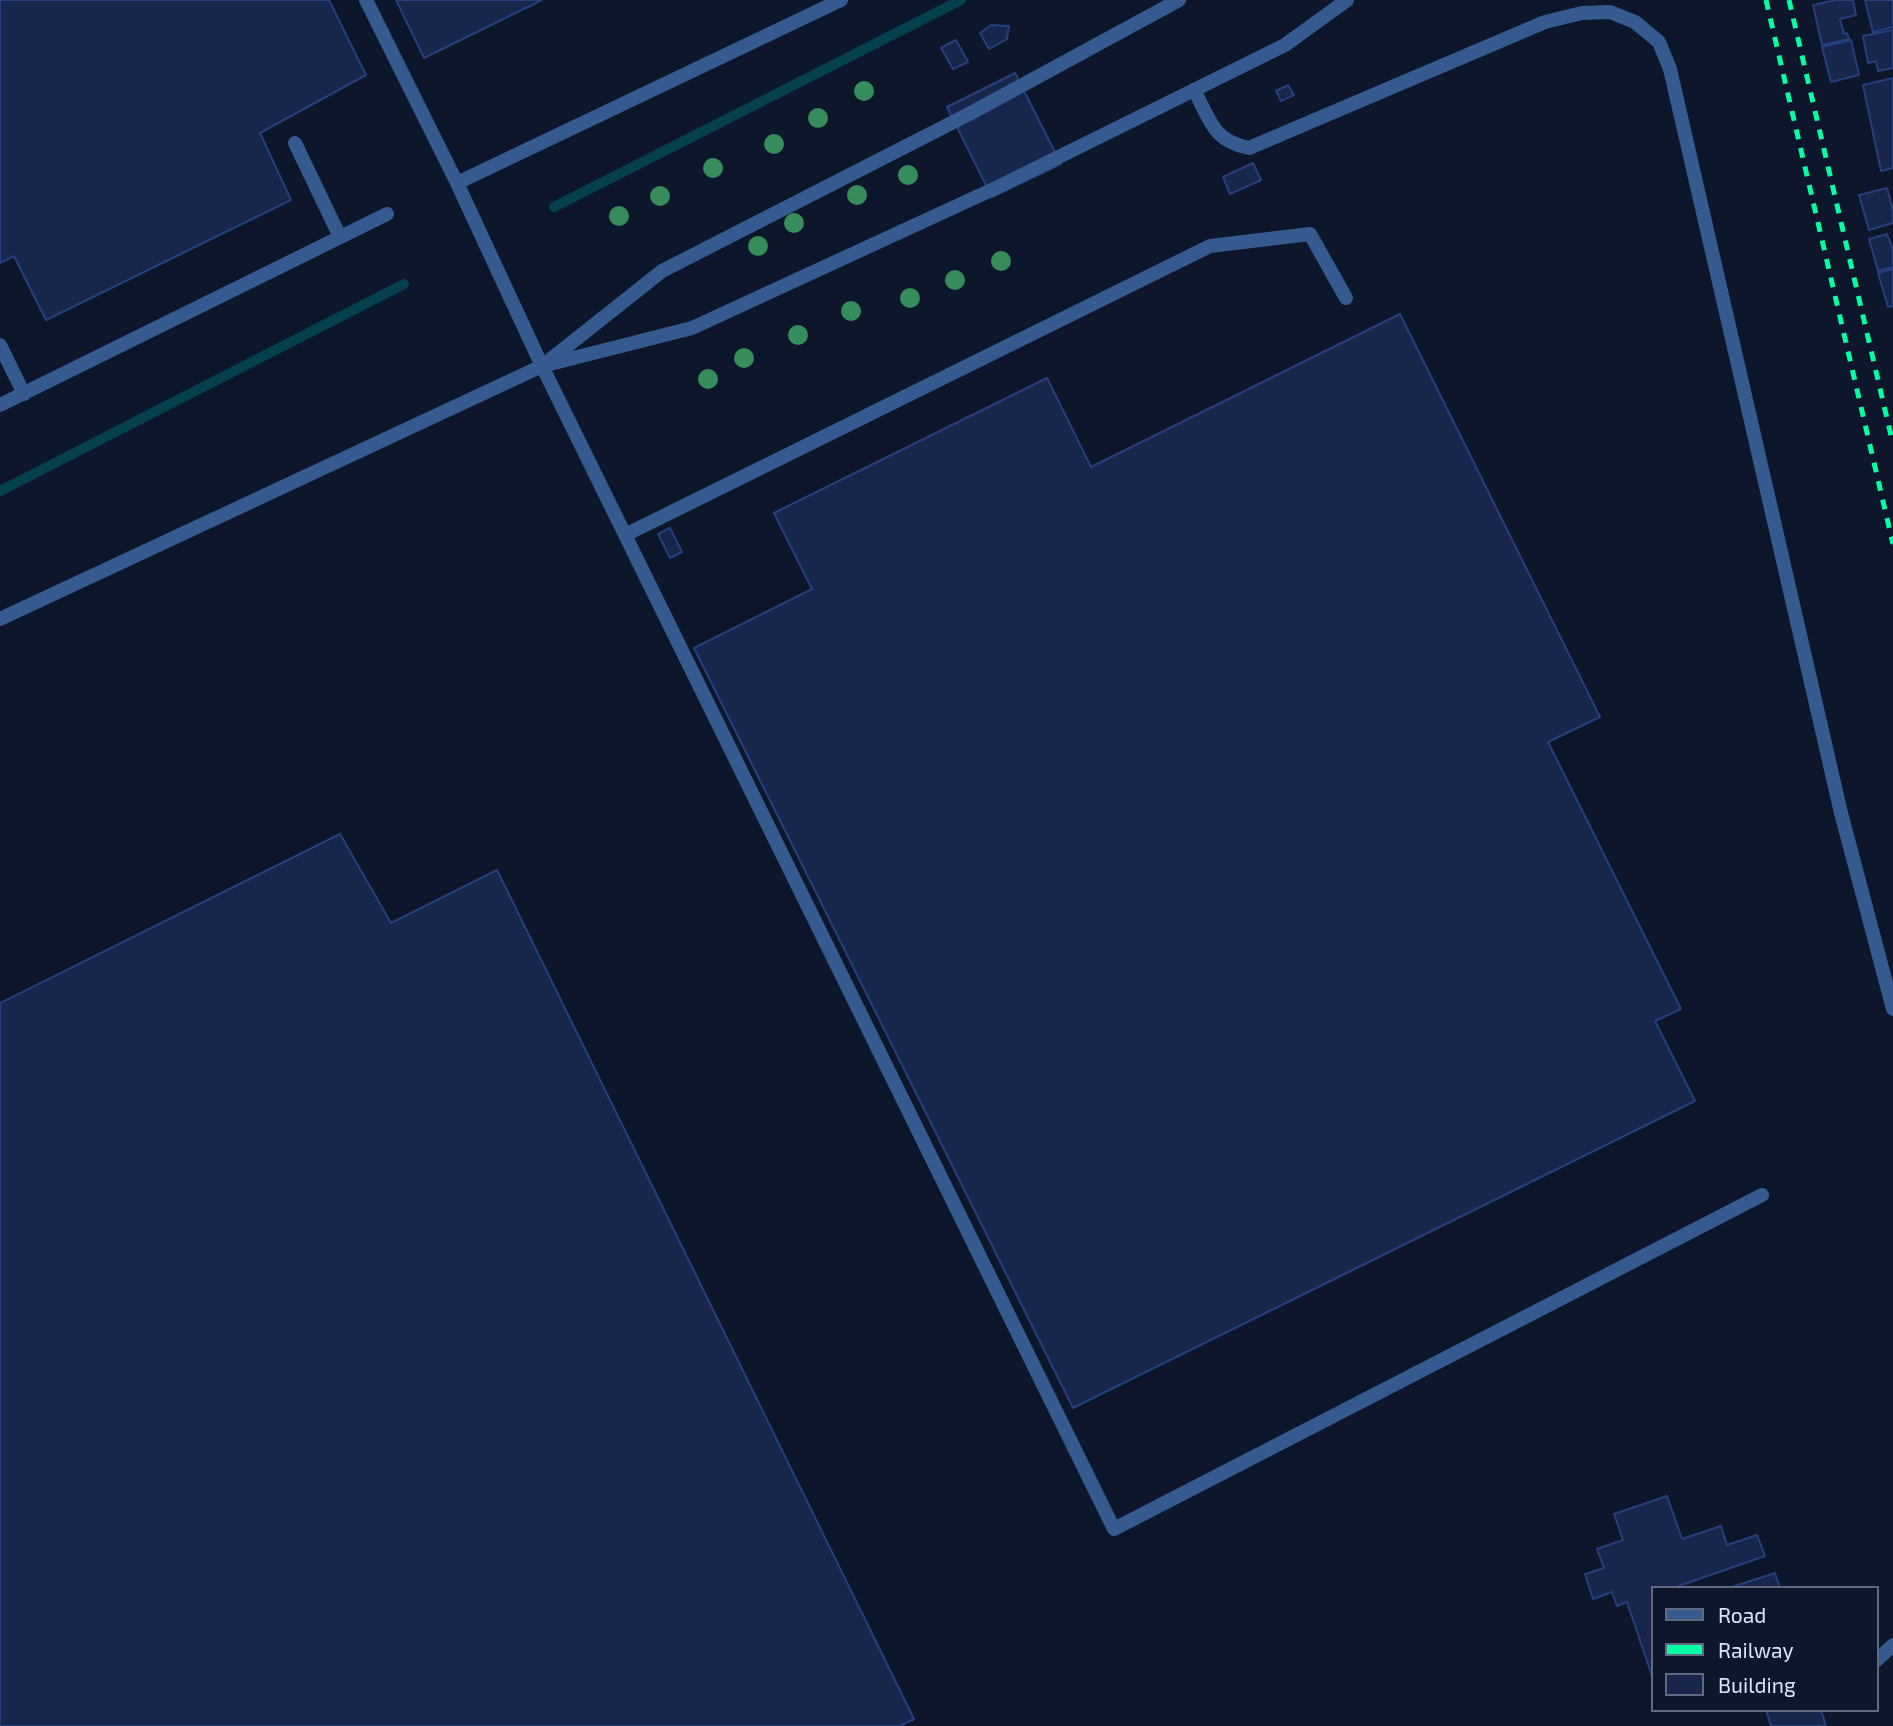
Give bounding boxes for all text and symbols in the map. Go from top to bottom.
legend [1652,1586,1879,1712]
text: Road [1718,1602,1766,1627]
text: Railway [1718,1637,1794,1662]
text: Building [1718,1672,1796,1697]

